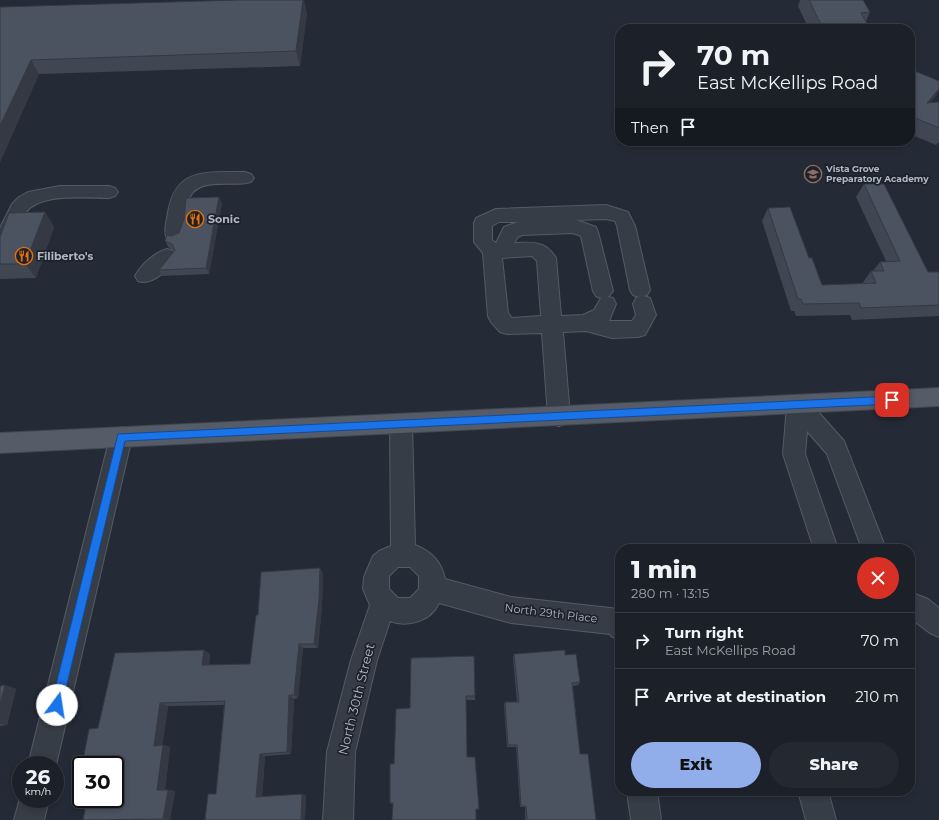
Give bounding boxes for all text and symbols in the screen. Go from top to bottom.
text: 70 m [697,38,770,72]
icon: right [631,40,683,92]
text: East McKellips Road [697,72,878,94]
icon: arrive [677,116,699,138]
text: Then [631,118,669,137]
place label: Vista Grove Preparatory Academy [825,163,929,184]
school or university icon: Vista Grove Preparatory Academy [803,164,823,184]
restaurant icon: Sonic [185,209,205,229]
place label: Sonic [208,212,240,226]
restaurant icon: Filiberto's [14,246,34,266]
place label: Filiberto's [37,249,94,263]
pin [875,383,909,417]
icon: arrive [881,389,903,411]
text: 1 min [631,555,697,584]
button: close [857,557,899,599]
text: 280 m · 13:15 [631,585,709,601]
street label: North 29th Place [504,600,598,626]
text: Turn right [665,623,744,642]
icon: right [631,630,653,652]
text: 70 m [861,631,899,650]
street label: North 30th Street [334,642,378,756]
text: East McKellips Road [665,642,796,658]
position arrow [36,684,78,726]
icon: arrive [631,686,653,708]
text: Arrive at destination [665,687,826,706]
text: 210 m [855,687,899,706]
button: Exit [631,742,761,788]
button: Share [769,742,899,788]
speed limit sign: 30 [72,756,124,808]
text: 26 [26,765,50,789]
text: km/h [25,785,51,798]

